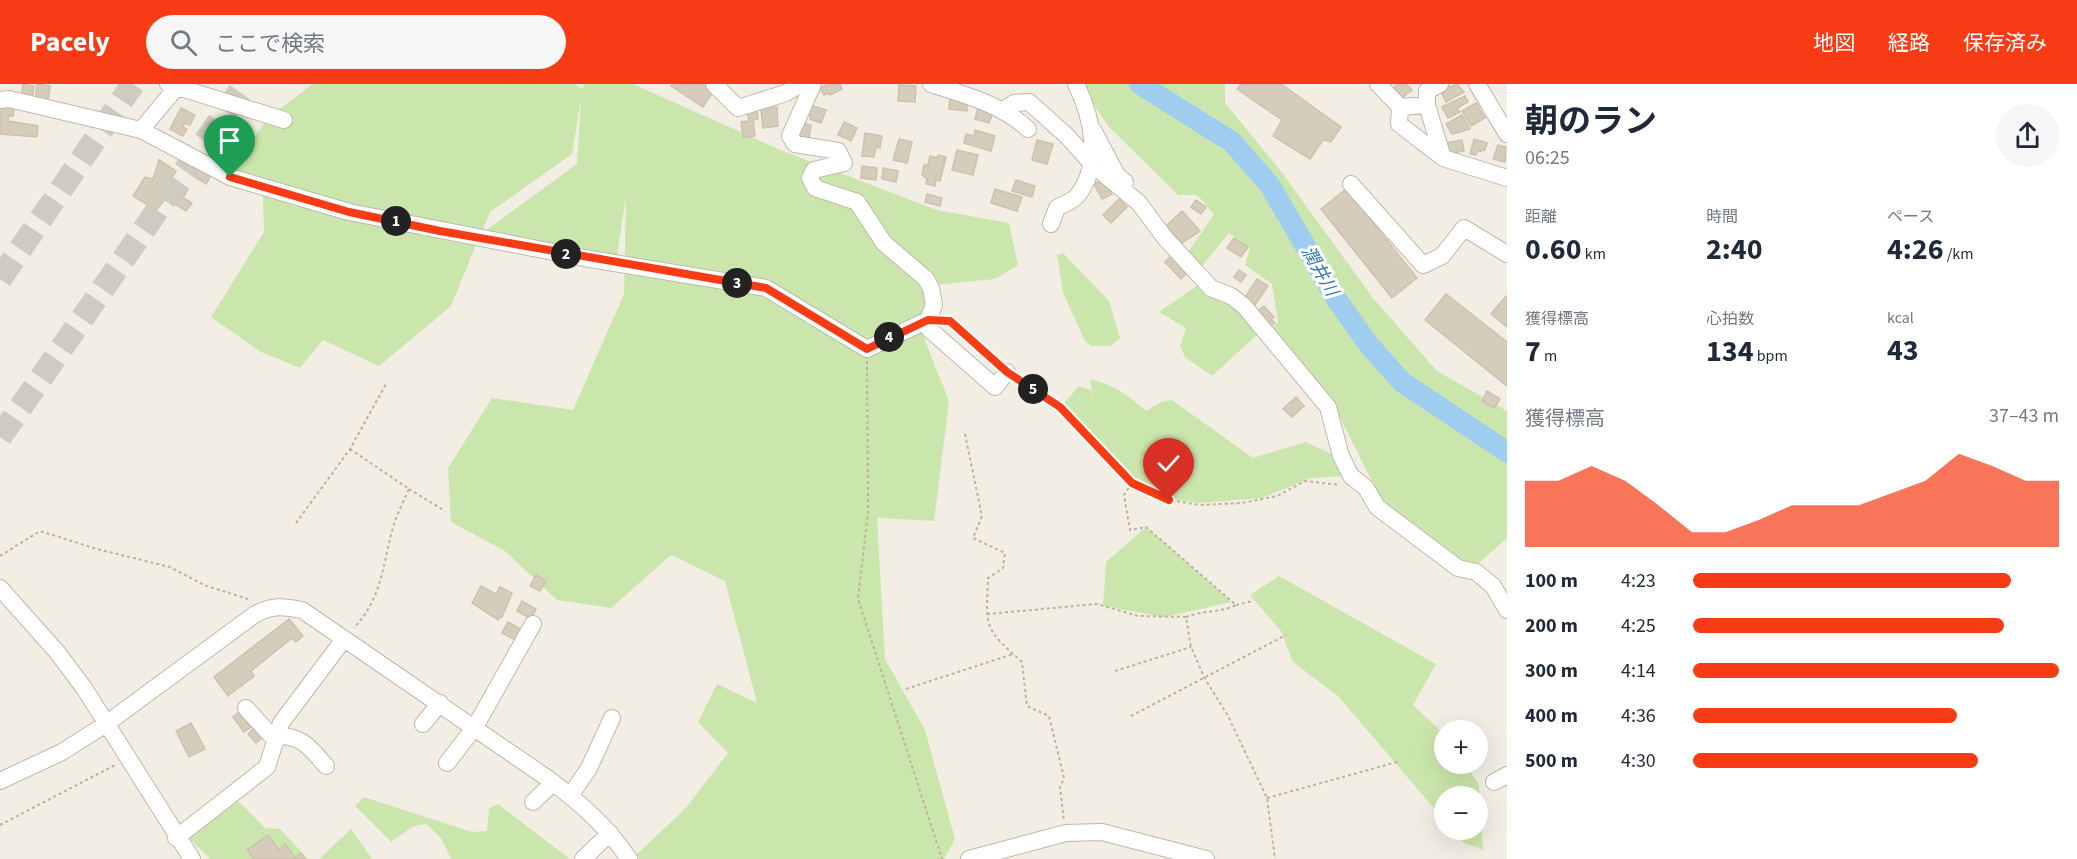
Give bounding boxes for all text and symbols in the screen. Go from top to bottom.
search box [146,15,566,69]
text: Pacely [30,22,110,62]
icon: search [167,26,200,59]
text: ここで検索 [215,28,325,60]
text: 地図 [1813,28,1855,58]
text: 経路 [1888,28,1930,58]
text: 保存済み [1963,28,2047,58]
text: 朝のラン [1525,98,1657,145]
button: share [1996,104,2059,167]
pin [204,115,255,177]
icon: arrive [213,124,246,157]
text: 06:25 [1525,144,1570,172]
pin: 1 [381,206,411,236]
text: 距離 [1525,206,1557,228]
text: 時間 [1706,206,1738,228]
text: ペース [1887,206,1934,228]
text: 1 [392,210,400,232]
text: 0.60 [1525,228,1582,271]
text: 2:40 [1706,228,1763,271]
text: 4:26 [1887,228,1944,271]
pin: 2 [551,239,581,269]
water label: 潤井川 [1295,242,1345,303]
text: 2 [562,243,570,265]
text: km [1582,243,1606,265]
text: /km [1944,243,1974,265]
pin: 3 [722,268,752,298]
text: 3 [733,272,741,294]
text: kcal [1887,307,1914,329]
text: 獲得標高 [1525,308,1589,330]
text: 心拍数 [1706,308,1754,330]
pin: 4 [874,322,904,352]
text: 4 [885,326,893,348]
text: 43 [1887,329,1919,372]
text: 7 [1525,330,1541,373]
text: 134 [1706,330,1754,373]
text: m [1541,345,1557,367]
text: bpm [1754,345,1788,367]
pin: 5 [1018,374,1048,404]
text: 5 [1029,378,1037,400]
text: 37–43 m [1989,402,2059,430]
text: 獲得標高 [1525,405,1605,433]
pin [1143,438,1194,500]
icon: check [1152,447,1185,480]
text: 100 m [1525,567,1578,595]
text: 4:23 [1621,567,1656,595]
text: 200 m [1525,612,1578,640]
text: 4:25 [1621,612,1656,640]
text: 300 m [1525,657,1578,685]
text: 4:14 [1621,657,1656,685]
text: 400 m [1525,702,1578,730]
text: 4:36 [1621,702,1656,730]
map controls [1434,720,1488,840]
button: + [1434,720,1488,774]
text: 500 m [1525,747,1578,775]
text: 4:30 [1621,747,1656,775]
button: − [1434,786,1488,840]

